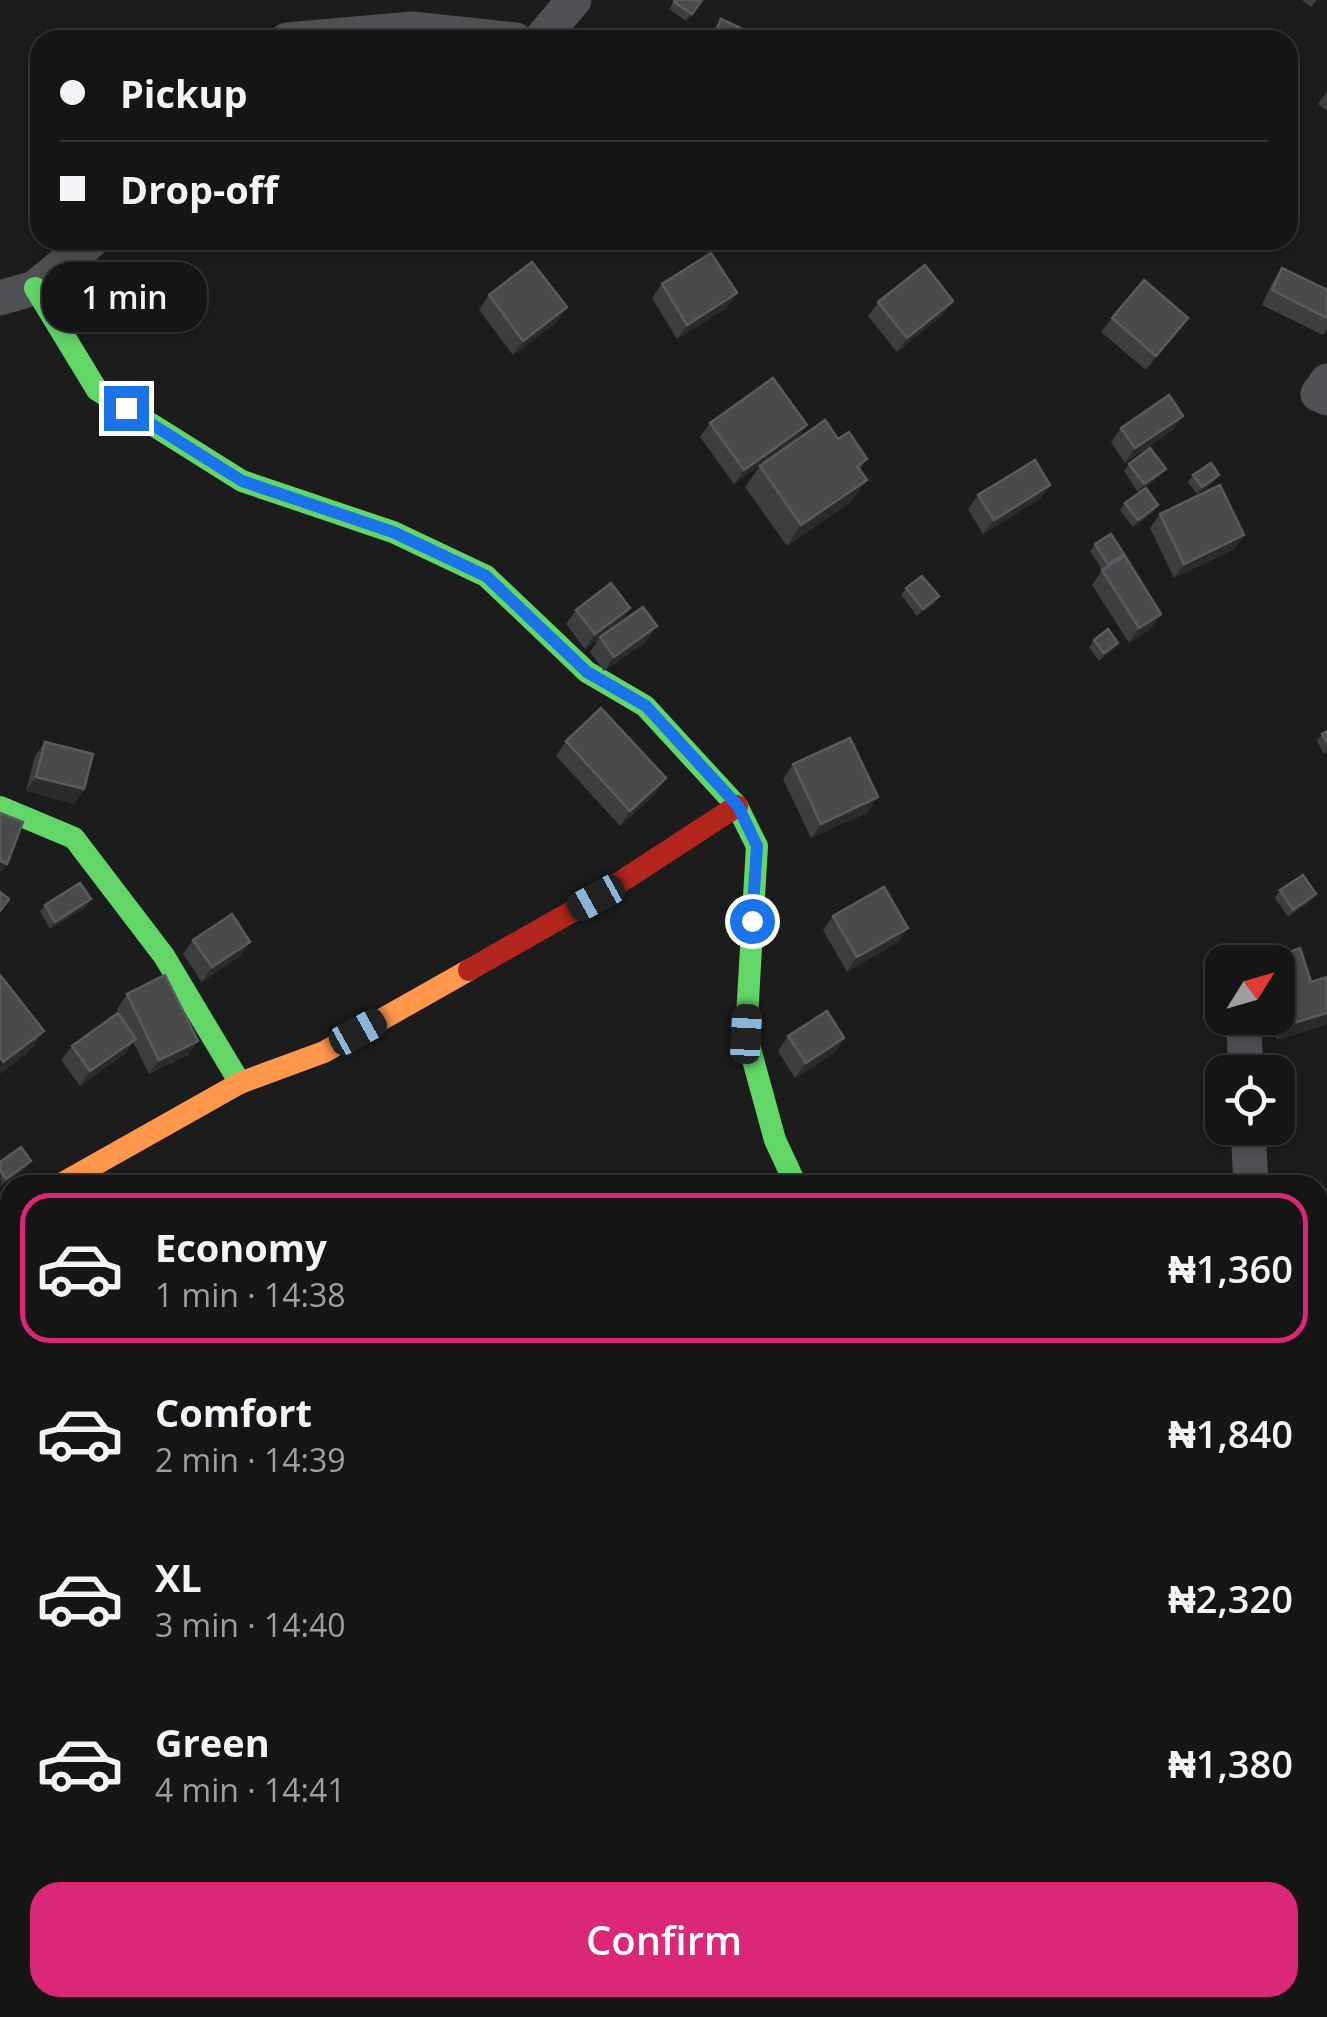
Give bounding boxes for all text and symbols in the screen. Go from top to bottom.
text: Pickup [120,67,248,119]
text: Drop-off [120,163,278,215]
callout: 1 min [44,263,208,333]
text: 1 min [81,275,168,318]
route end [104,386,149,431]
car [562,870,630,926]
route start [730,899,775,944]
north arrow [1205,945,1295,1035]
map controls [1205,945,1295,1145]
car [729,1003,763,1065]
car [324,1004,392,1060]
button: locate [1205,1055,1295,1145]
text: Economy [155,1221,327,1273]
icon: car [35,1223,125,1313]
text: ₦1,360 [1168,1242,1293,1294]
text: 1 min · 14:38 [155,1273,346,1316]
text: Comfort [155,1386,312,1438]
icon: car [35,1388,125,1478]
text: ₦1,840 [1168,1407,1293,1459]
text: 2 min · 14:39 [155,1438,346,1481]
text: XL [155,1551,202,1603]
icon: car [35,1553,125,1643]
text: ₦2,320 [1168,1572,1293,1624]
text: 3 min · 14:40 [155,1603,346,1646]
text: Green [155,1716,270,1768]
icon: car [35,1718,125,1808]
text: ₦1,380 [1168,1737,1293,1789]
text: 4 min · 14:41 [155,1768,346,1811]
button: Confirm [30,1882,1298,1997]

